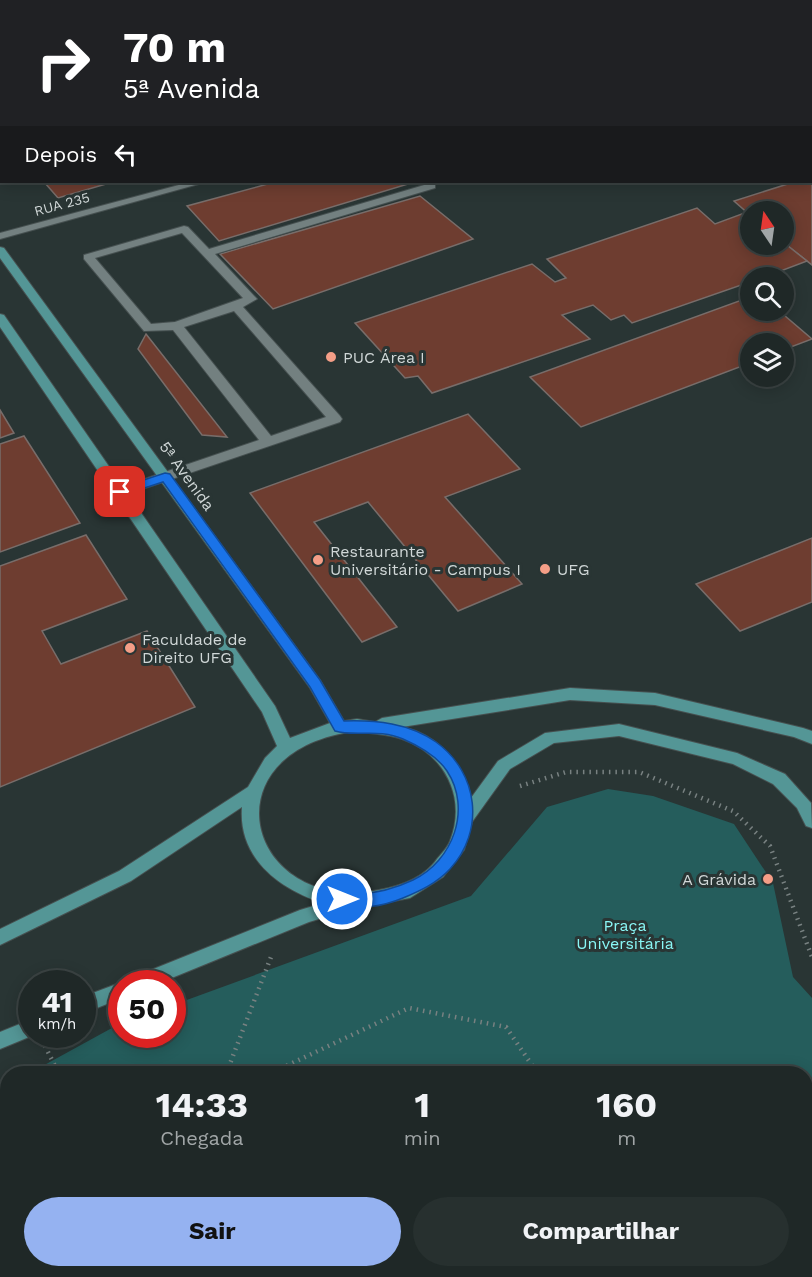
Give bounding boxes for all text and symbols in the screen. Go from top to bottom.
text: 70 m [123,23,226,72]
icon: right [24,24,102,102]
text: 5ª Avenida [123,73,260,105]
icon: left [109,138,142,171]
text: Depois [24,142,97,167]
street label: RUA 235 [32,189,92,219]
north arrow [740,201,794,255]
map controls [740,201,794,387]
button: search [740,267,794,321]
button: layers [740,333,794,387]
place label: PUC Área I [343,348,425,367]
marker: PUC Área I [324,350,338,364]
street label: 5ª Avenida [155,438,219,514]
pin [94,466,145,517]
icon: arrive [103,475,136,508]
place label: Restaurante Universitário - Campus I [330,542,521,579]
marker: Restaurante Universitário - Campus I [311,553,325,567]
place label: UFG [557,560,589,579]
marker: UFG [538,562,552,576]
place label: Faculdade de Direito UFG [142,630,247,667]
marker: Faculdade de Direito UFG [123,641,137,655]
position arrow [310,867,374,931]
place label: A Grávida [682,870,756,889]
marker: A Grávida [761,872,775,886]
park label: Praça Universitária [576,916,674,953]
speed limit sign: 50 [108,970,186,1048]
text: 41 [41,984,73,1019]
text: km/h [38,1015,76,1033]
text: 14:33 [156,1084,248,1126]
text: 1 [414,1084,430,1126]
text: 160 [596,1084,657,1126]
text: Chegada [160,1126,244,1150]
text: min [404,1126,441,1150]
text: m [617,1126,636,1150]
button: Sair [24,1197,401,1266]
button: Compartilhar [413,1197,789,1266]

